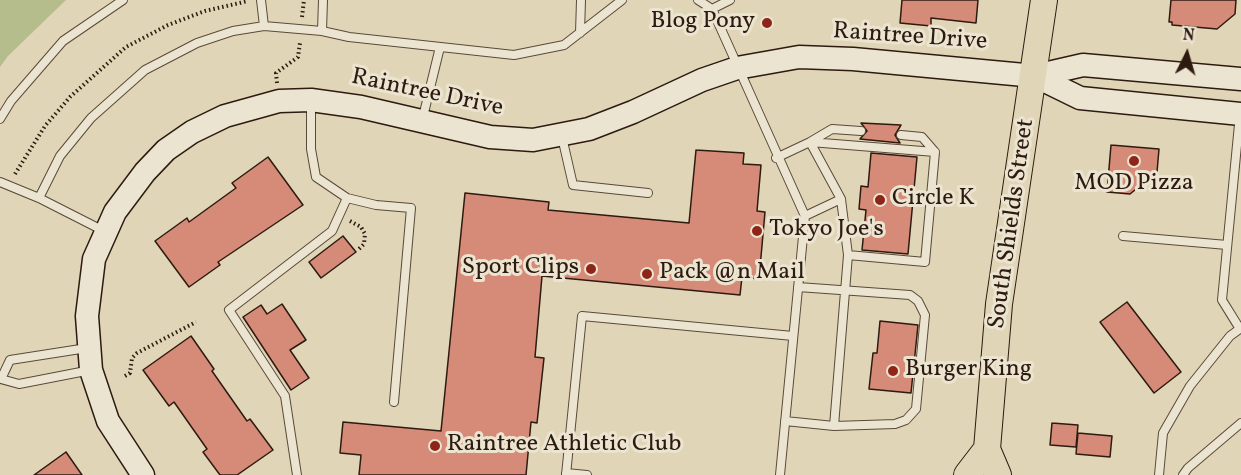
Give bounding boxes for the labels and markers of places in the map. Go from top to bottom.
place label: Blog Pony [650,9,755,37]
marker: Blog Pony [760,16,774,30]
marker: MOD Pizza [1127,154,1141,168]
place label: MOD Pizza [1074,171,1194,199]
place label: Circle K [892,186,975,214]
marker: Circle K [873,193,887,207]
place label: Tokyo Joe's [769,217,884,245]
marker: Tokyo Joe's [750,224,764,238]
place label: Sport Clips [462,255,579,283]
place label: Pack @n Mail [659,260,805,288]
marker: Sport Clips [584,262,598,276]
marker: Pack @n Mail [640,267,654,281]
place label: Burger King [905,357,1032,385]
marker: Burger King [886,364,900,378]
place label: Raintree Athletic Club [447,432,681,460]
marker: Raintree Athletic Club [428,439,442,453]

